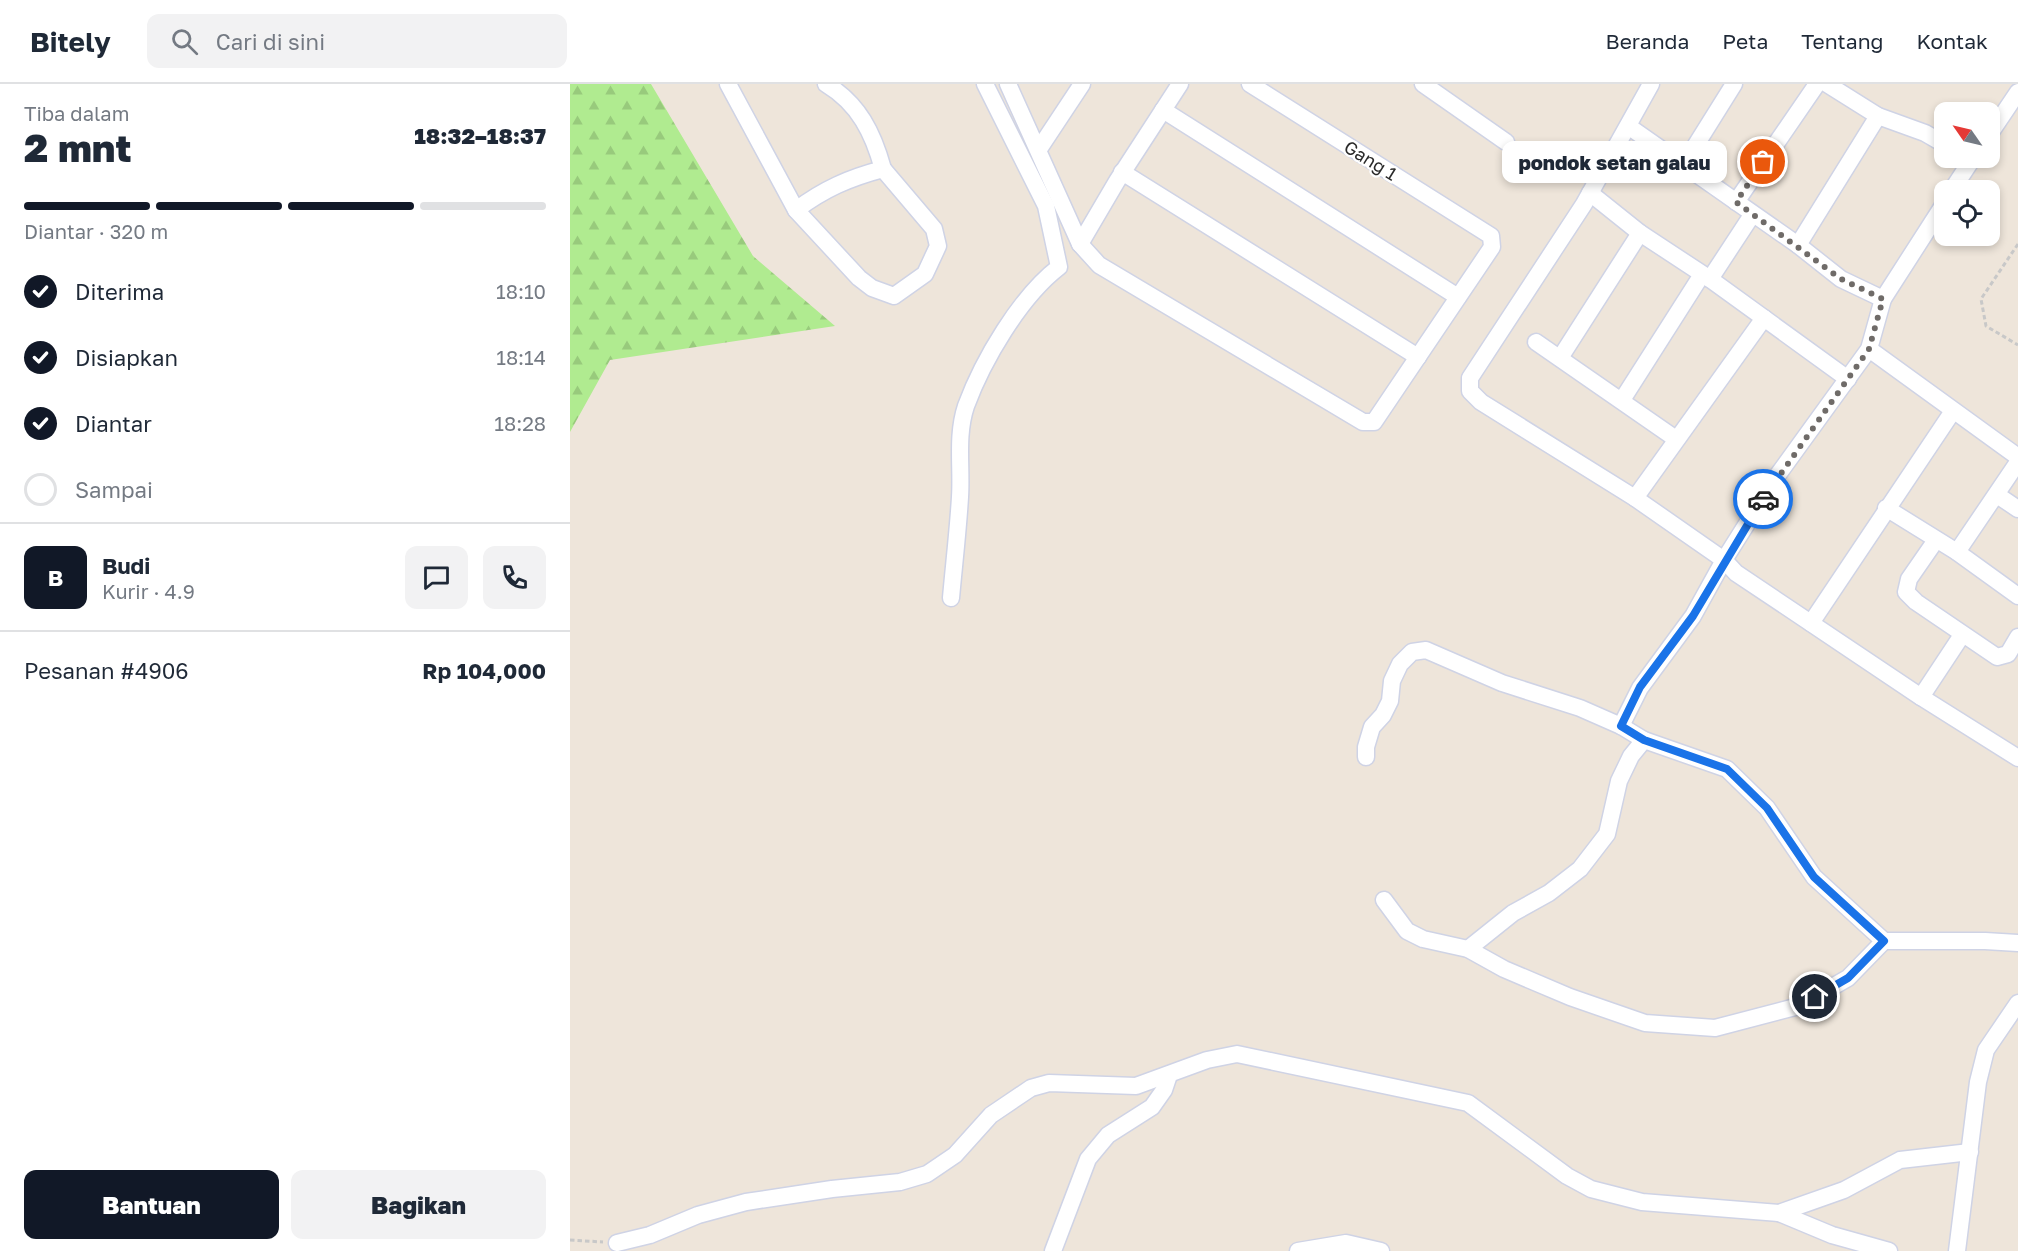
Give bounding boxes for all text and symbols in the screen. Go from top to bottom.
search box [147,14,567,68]
text: Bitely [30,25,111,58]
icon: search [168,25,201,58]
text: Cari di sini [216,28,325,55]
text: Beranda [1606,28,1689,54]
text: Peta [1722,28,1768,54]
text: Tentang [1801,28,1883,54]
text: Kontak [1916,28,1988,54]
text: Tiba dalam [24,101,129,125]
north arrow [1934,102,2000,168]
map controls [1934,102,2000,246]
text: 18:32–18:37 [414,122,546,149]
text: 2 mnt [24,124,131,171]
street label: Gang 1 [1340,135,1402,185]
pin [1737,136,1788,187]
callout: pondok setan galau [1502,141,1727,183]
icon: bag [1746,145,1779,178]
text: pondok setan galau [1518,150,1711,174]
button: locate [1934,180,2000,246]
text: Diantar · 320 m [24,219,168,243]
icon: check [24,275,57,308]
text: Diterima [75,278,164,305]
text: 18:10 [496,279,546,303]
icon: check [24,341,57,374]
text: Disiapkan [75,344,178,371]
text: 18:14 [496,345,546,369]
icon: check [24,407,57,440]
text: Diantar [75,410,152,437]
text: 18:28 [494,411,546,435]
courier [1733,469,1793,529]
text: Sampai [75,476,153,503]
icon: car [1747,483,1780,516]
button: chat [405,546,468,609]
button: phone [483,546,546,609]
text: Budi [102,552,150,579]
text: B [48,564,63,591]
text: Kurir · 4.9 [102,579,195,603]
text: Pesanan #4906 [24,657,189,684]
text: Rp 104,000 [422,657,546,684]
pin [1789,971,1840,1022]
icon: home [1798,980,1831,1013]
button: Bantuan [24,1170,279,1239]
button: Bagikan [291,1170,546,1239]

